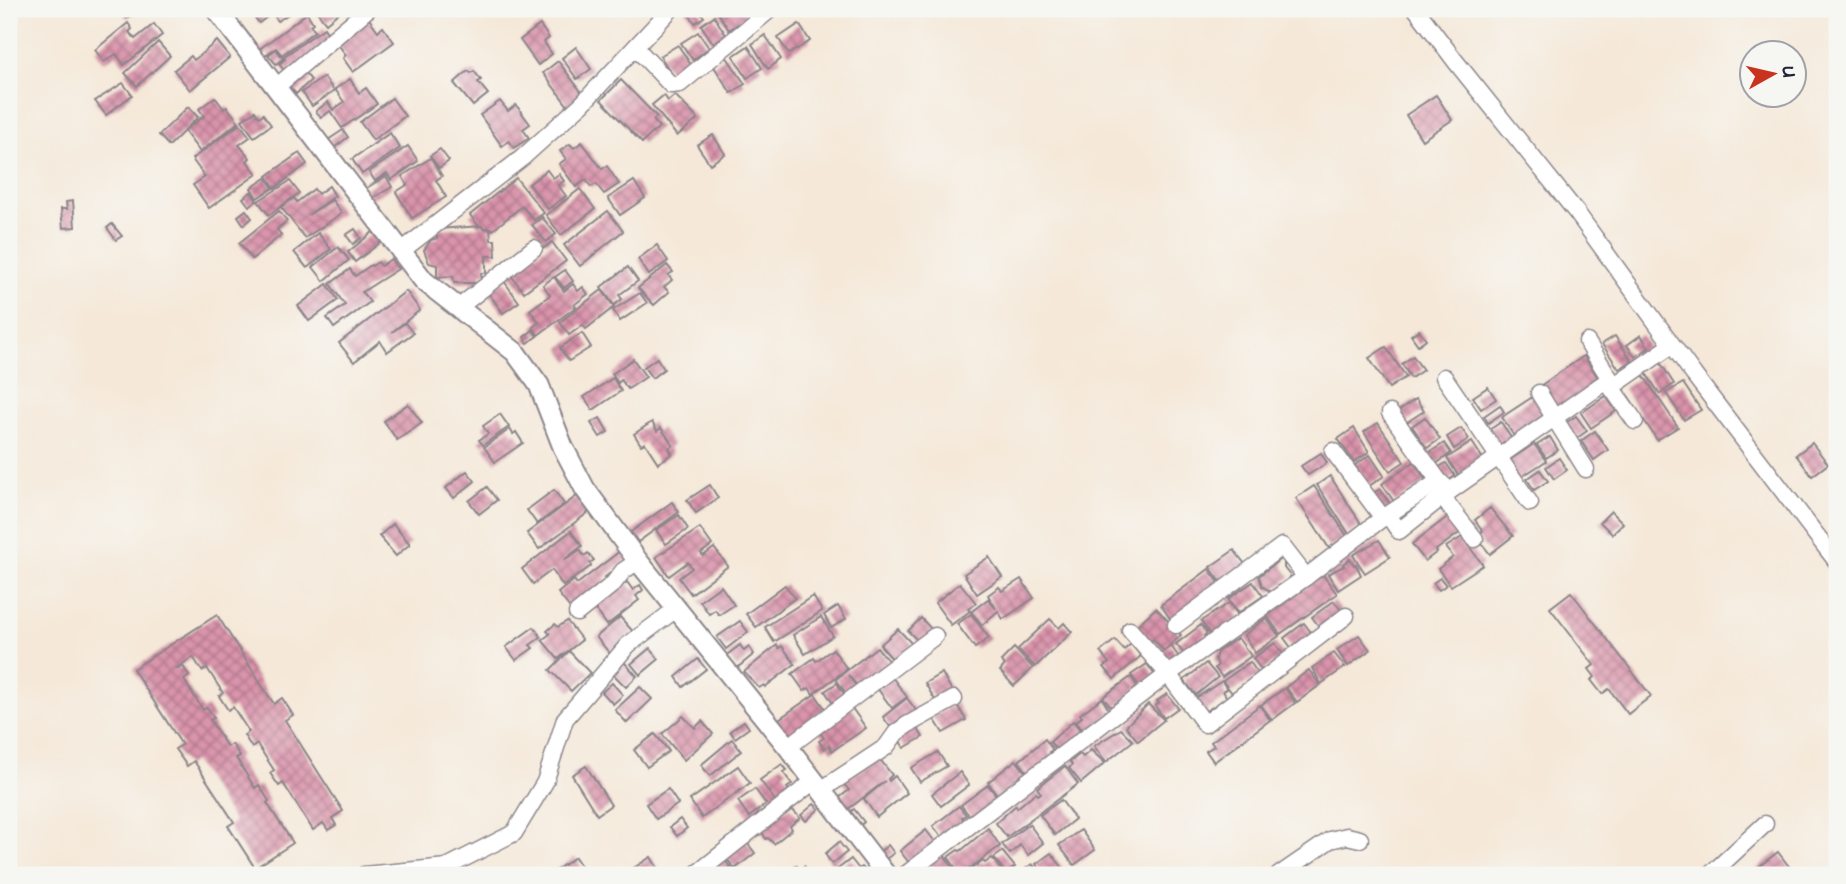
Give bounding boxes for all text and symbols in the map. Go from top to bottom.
north arrow [1738,38,1808,108]
text: U [1774,65,1803,79]

